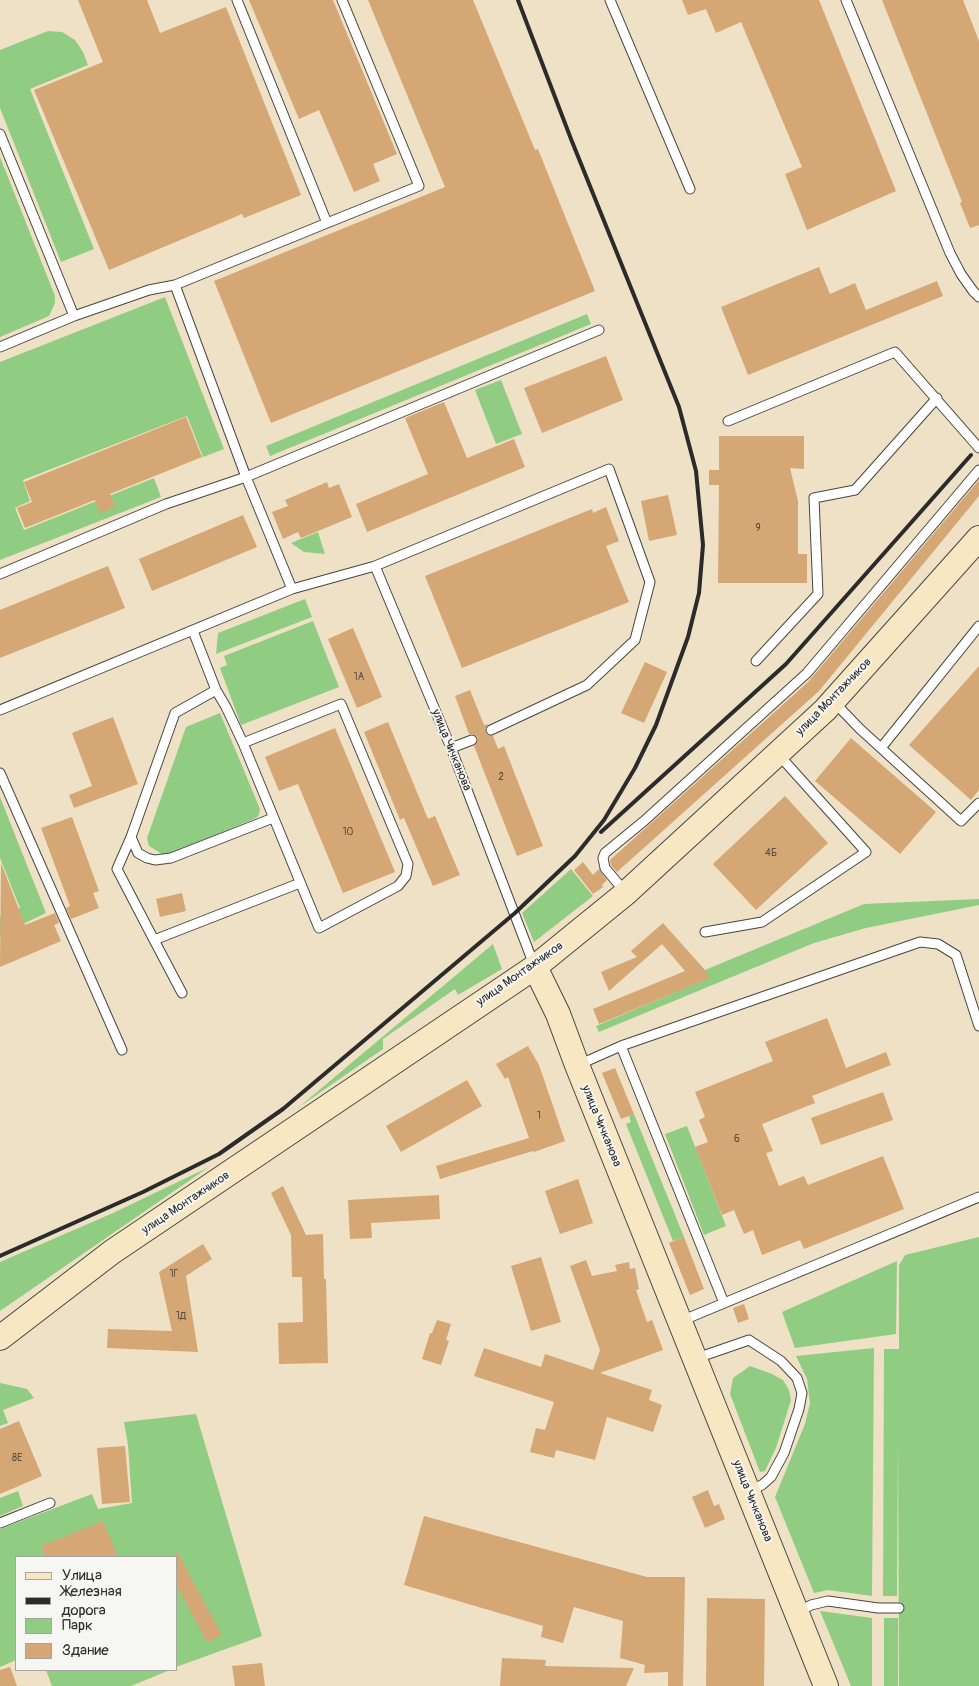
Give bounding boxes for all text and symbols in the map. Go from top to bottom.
house number: 9 [755,522,761,534]
street label: улица Монтажников [793,655,875,739]
house number: 1А [354,671,364,683]
street label: улица Чичканова [428,707,474,793]
house number: 2 [498,771,504,783]
house number: 10 [343,826,353,838]
house number: 4Б [765,847,777,859]
street label: улица Монтажников [474,939,566,1009]
street label: улица Чичканова [578,1083,624,1169]
house number: 1 [537,1110,541,1122]
house number: 6 [734,1133,740,1145]
street label: улица Монтажников [139,1168,233,1238]
house number: 1Г [170,1268,178,1280]
house number: 1Д [176,1310,186,1322]
house number: 8Е [12,1452,22,1464]
street label: улица Чичканова [729,1458,775,1544]
legend [15,1556,178,1671]
text: Улица [62,1566,102,1585]
text: Железная дорога [61,1582,122,1620]
text: Парк [62,1616,93,1635]
text: Здание [62,1641,109,1660]

